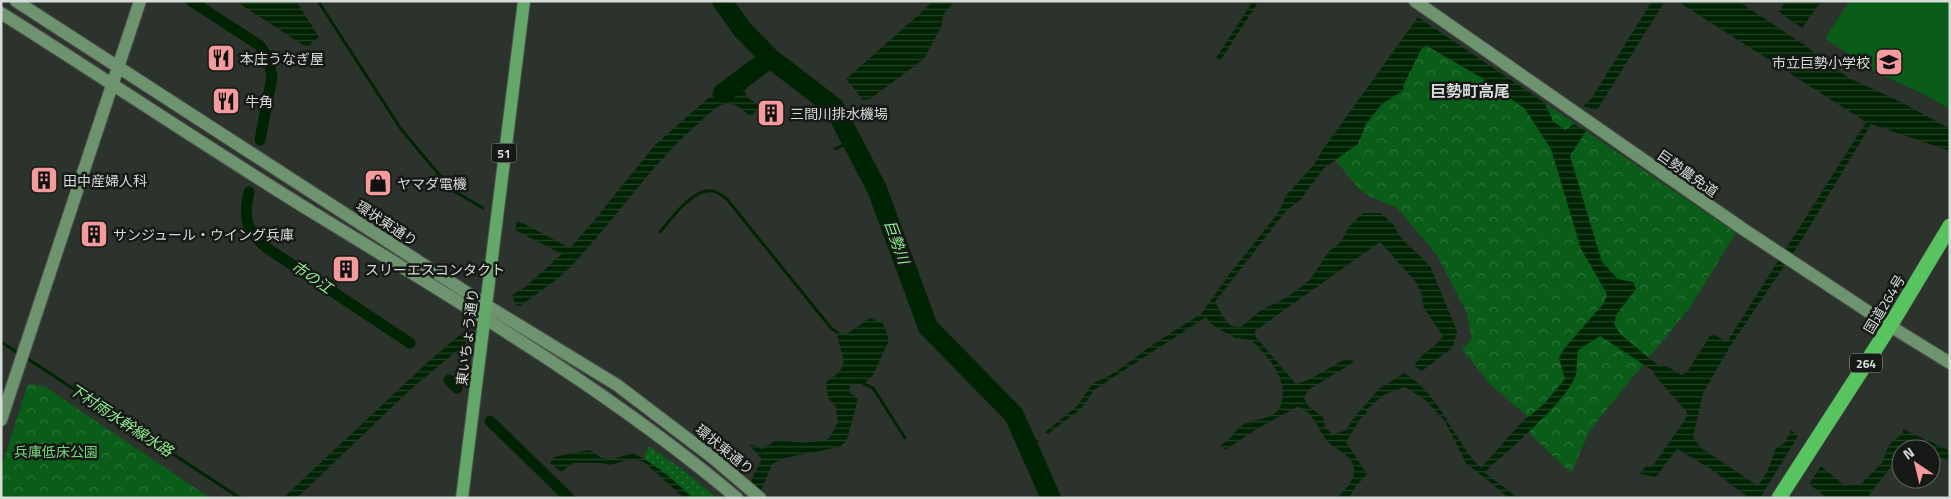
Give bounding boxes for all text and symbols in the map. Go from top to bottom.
restaurant icon: 本庄うなぎ屋 [206,43,236,73]
school or university icon: 市立巨勢小学校 [1874,47,1904,77]
place label: 本庄うなぎ屋 [240,48,324,69]
place label: 市立巨勢小学校 [1772,52,1870,73]
district label: 巨勢町高尾 [1430,79,1510,103]
restaurant icon: 牛角 [211,86,241,116]
place label: 牛角 [245,91,273,112]
building icon: 三間川排水機場 [756,98,786,128]
place label: 三間川排水機場 [790,103,888,124]
road number: 51 [492,144,516,162]
street label: 巨勢農免道 [1653,144,1723,202]
building icon: 田中産婦人科 [29,165,59,195]
shop icon: ヤマダ電機 [363,168,393,198]
place label: 田中産婦人科 [63,170,147,191]
place label: ヤマダ電機 [397,173,467,194]
street label: 環状東通り [352,195,422,251]
water label: 巨勢川 [878,217,916,269]
building icon: サンジュール・ウイング兵庫 [79,219,109,249]
place label: サンジュール・ウイング兵庫 [113,224,294,245]
building icon: スリーエスコンタクト [331,254,361,284]
water label: 市の江 [287,255,339,300]
place label: スリーエスコンタクト [365,259,505,280]
street label: 国道264号 [1858,271,1910,337]
street label: 東いちょう通り [451,287,483,387]
road number: 264 [1850,353,1882,372]
water label: 下村雨水幹線水路 [64,378,179,463]
street label: 環状東通り [691,419,759,479]
north arrow [1891,439,1941,489]
park label: 兵庫低床公園 [14,441,98,462]
text: N [1898,442,1918,464]

